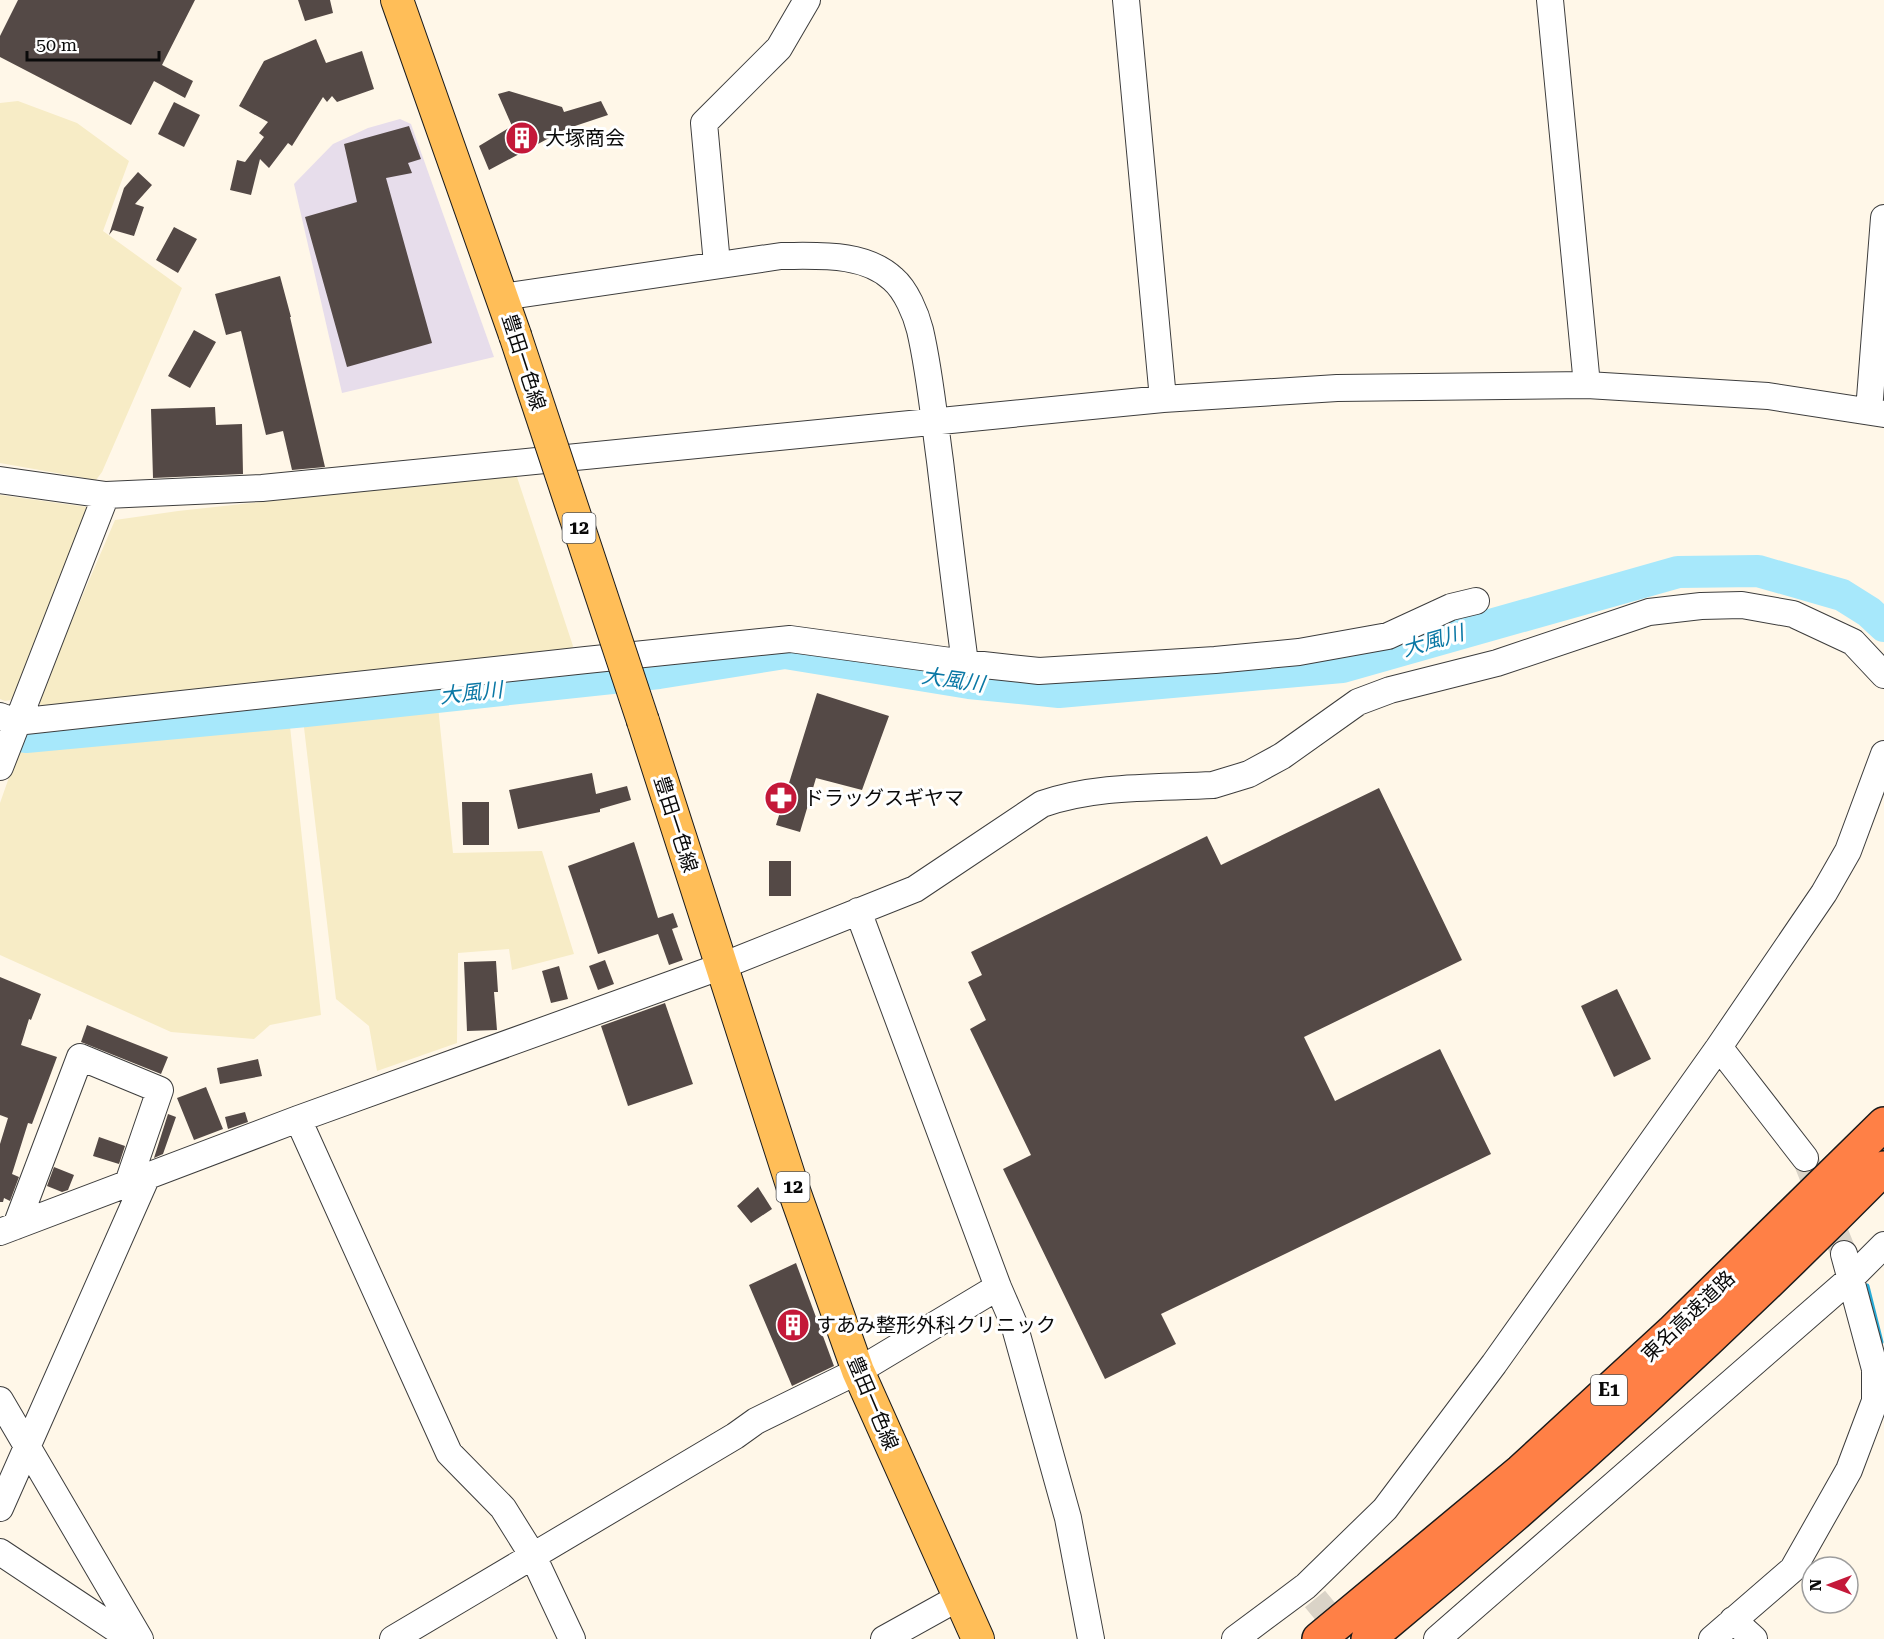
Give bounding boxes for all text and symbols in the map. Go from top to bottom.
scale bar [27,24,159,62]
text: 50 m [36,34,77,55]
building icon: 大塚商会 [504,120,540,156]
place label: 大塚商会 [545,126,625,150]
street label: 豊田一色線 [497,311,551,413]
road number: 12 [562,513,596,543]
water label: 大風川 [1399,620,1469,661]
water label: 大風川 [920,664,988,697]
water label: 大風川 [438,678,506,708]
street label: 豊田一色線 [649,773,703,875]
pharmacy icon: ドラッグスギヤマ [763,780,799,816]
place label: ドラッグスギヤマ [804,786,964,810]
road number: 12 [776,1172,810,1202]
street label: 東名高速道路 [1637,1266,1739,1366]
building icon: すあみ整形外科クリニック [775,1307,811,1343]
place label: すあみ整形外科クリニック [816,1313,1056,1337]
street label: 豊田一色線 [842,1352,904,1454]
road number: E1 [1591,1375,1627,1405]
north arrow [1800,1555,1860,1615]
text: N [1806,1579,1825,1591]

